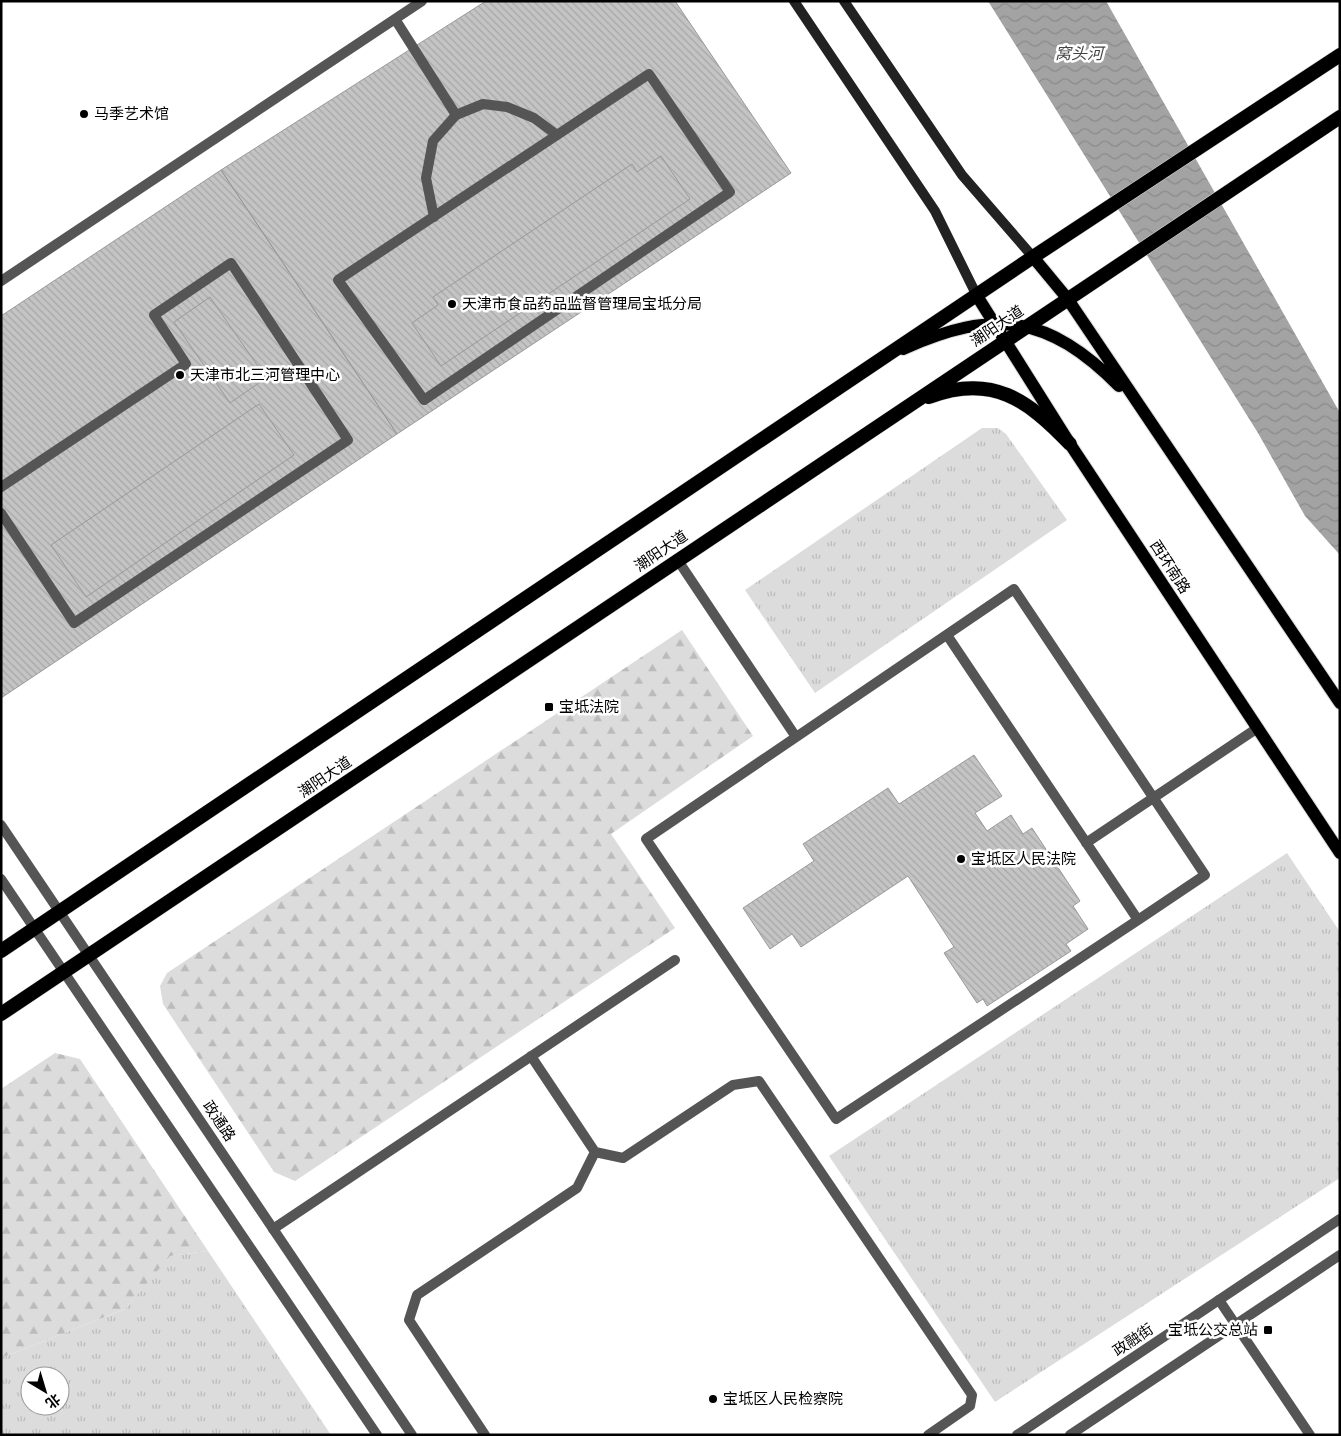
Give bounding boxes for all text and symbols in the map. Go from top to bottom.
water label: 窝头河 [1055,44,1106,63]
place label: 马季艺术馆 [94,104,169,123]
marker: 马季艺术馆 [78,108,90,120]
place label: 天津市食品药品监督管理局宝坻分局 [462,294,702,313]
marker: 天津市食品药品监督管理局宝坻分局 [446,298,458,310]
street label: 潮阳大道 [967,301,1027,350]
place label: 天津市北三河管理中心 [190,365,340,384]
marker: 天津市北三河管理中心 [174,369,186,381]
street label: 潮阳大道 [631,526,691,575]
street label: 西环南路 [1146,536,1195,597]
place label: 宝坻法院 [559,697,619,716]
marker: 宝坻法院 [543,701,555,713]
street label: 潮阳大道 [295,752,355,801]
place label: 宝坻区人民法院 [971,849,1076,868]
marker: 宝坻区人民法院 [955,853,967,865]
street label: 政通路 [199,1097,240,1145]
street label: 政融街 [1109,1319,1157,1360]
place label: 宝坻公交总站 [1168,1320,1258,1339]
marker: 宝坻公交总站 [1262,1324,1274,1336]
north arrow [20,1366,70,1416]
place label: 宝坻区人民检察院 [723,1389,843,1408]
text: 北 [42,1390,64,1413]
marker: 宝坻区人民检察院 [707,1393,719,1405]

